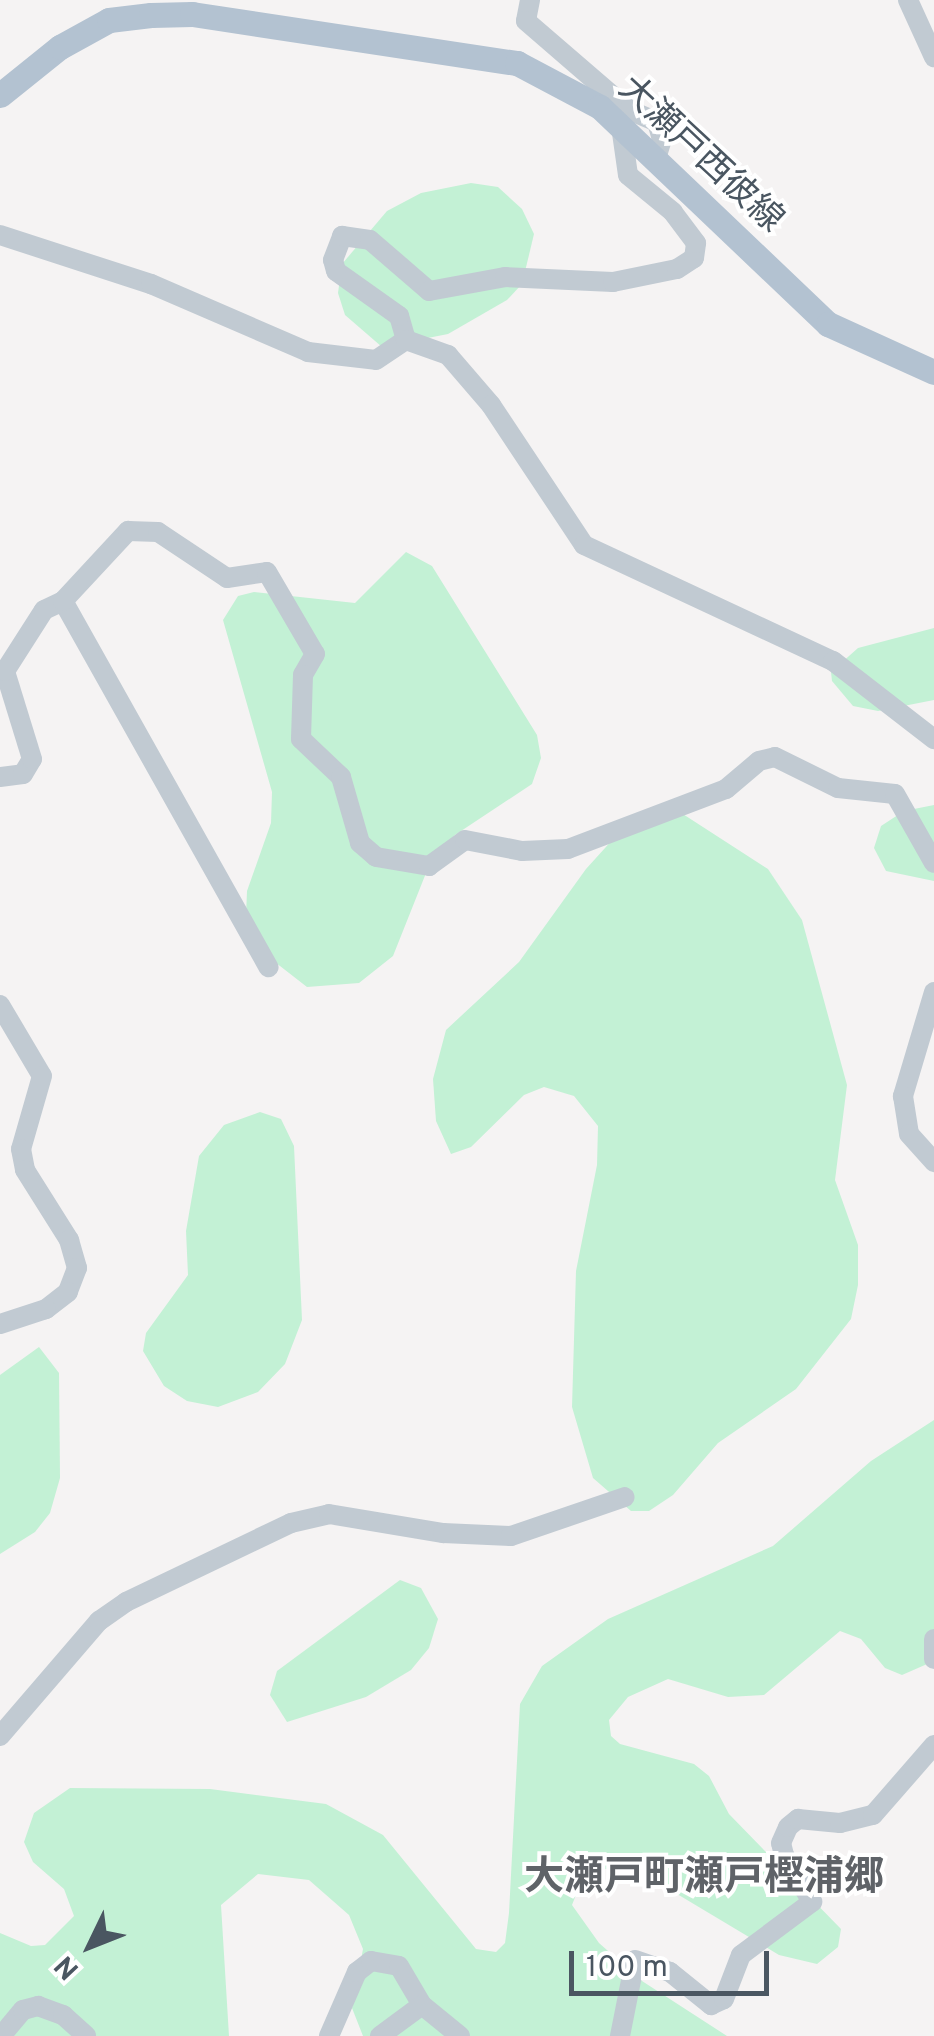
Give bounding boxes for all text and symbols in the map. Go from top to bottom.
street label: 大瀬戸西彼線 [609,68,791,242]
district label: 大瀬戸町瀬戸樫浦郷 [524,1855,884,1903]
north arrow [40,1896,140,1996]
scale bar [574,1931,774,1993]
text: N [48,1947,88,1986]
text: 100 m [586,1950,668,1987]

